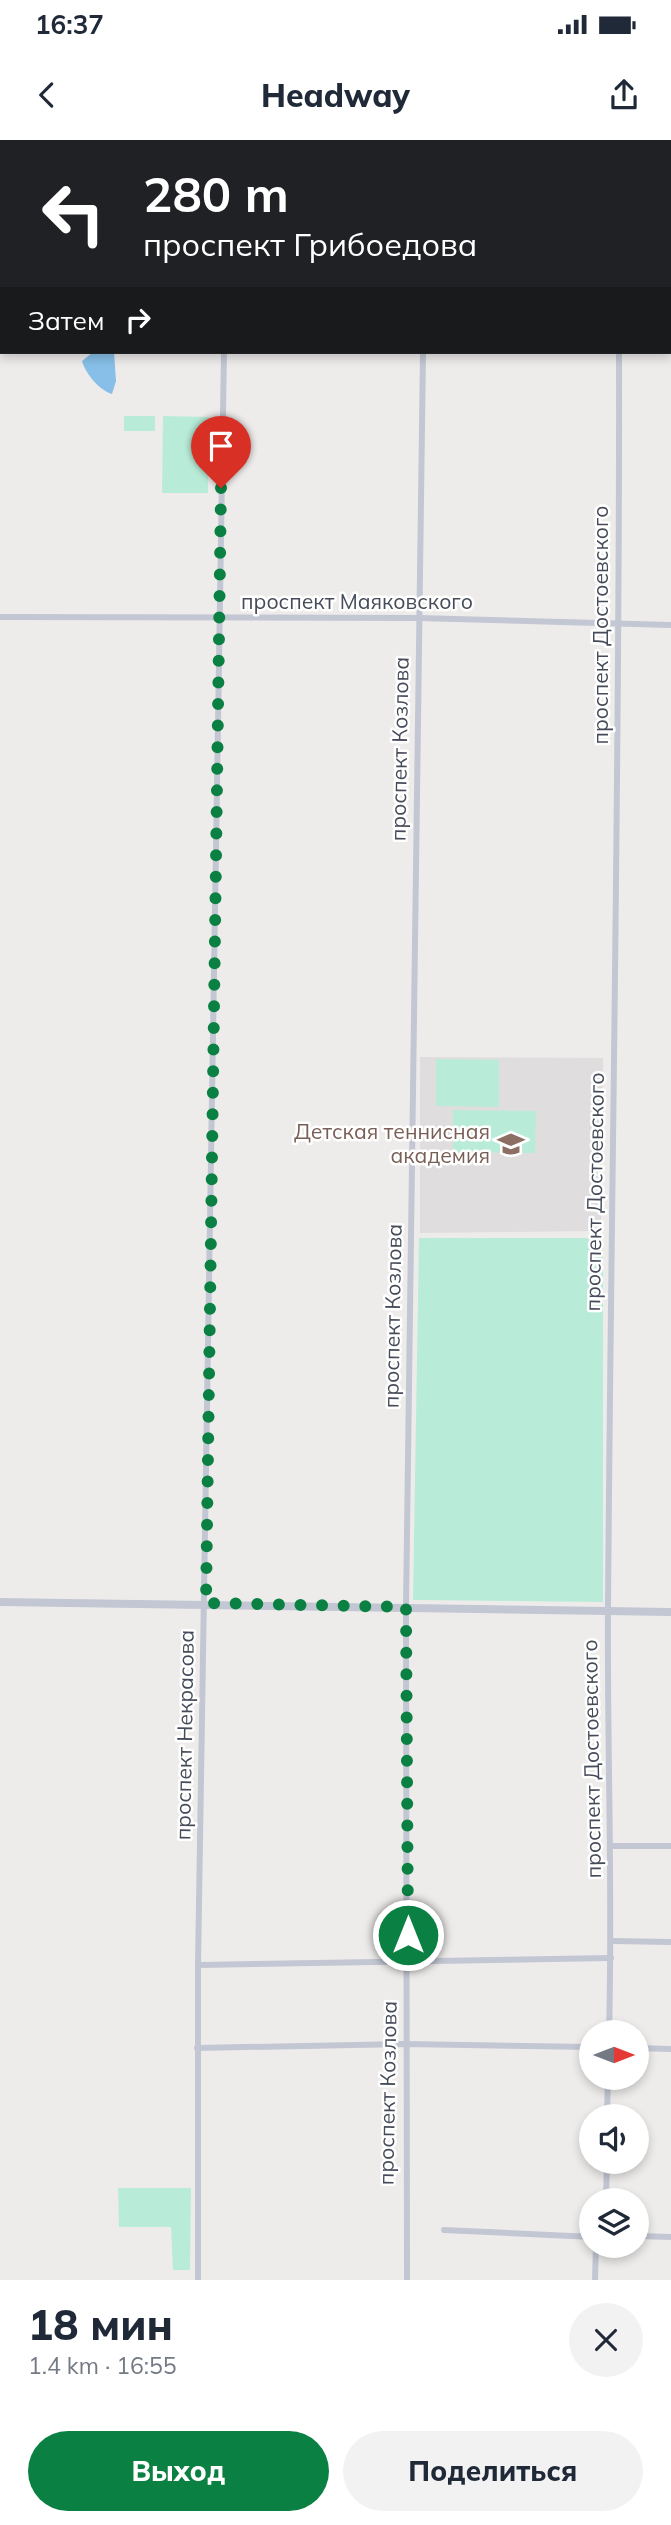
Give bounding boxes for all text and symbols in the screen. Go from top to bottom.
text: 16:37 [35,8,104,41]
text: Headway [261,75,410,115]
icon: back [28,76,66,114]
icon: share [605,76,643,114]
text: 280 m [143,163,289,224]
icon: left [28,168,119,259]
text: проспект Грибоедова [143,224,477,264]
icon: right [119,301,157,339]
text: Затем [28,304,105,337]
pin [191,416,251,488]
icon: arrive [202,427,240,465]
street label: проспект Достоевского [587,506,613,744]
street label: проспект Маяковского [241,588,473,614]
street label: проспект Козлова [384,657,414,841]
street label: проспект Достоевского [579,1072,609,1312]
place label: Детская теннисная академия [294,1118,490,1168]
school or university icon: Детская теннисная академия [496,1129,526,1159]
street label: проспект Козлова [377,1224,407,1408]
street label: проспект Некрасова [169,1629,199,1840]
street label: проспект Достоевского [576,1639,606,1879]
position arrow [371,1898,445,1972]
street label: проспект Козлова [372,2001,402,2185]
north arrow [579,2020,649,2090]
map controls [579,2020,649,2258]
button: sound [579,2104,649,2174]
button: layers [579,2188,649,2258]
text: 18 мин [28,2298,173,2351]
button: close [569,2303,643,2377]
text: 1.4 km · 16:55 [28,2351,177,2380]
button: Выход [28,2431,329,2511]
button: Поделиться [343,2431,643,2511]

